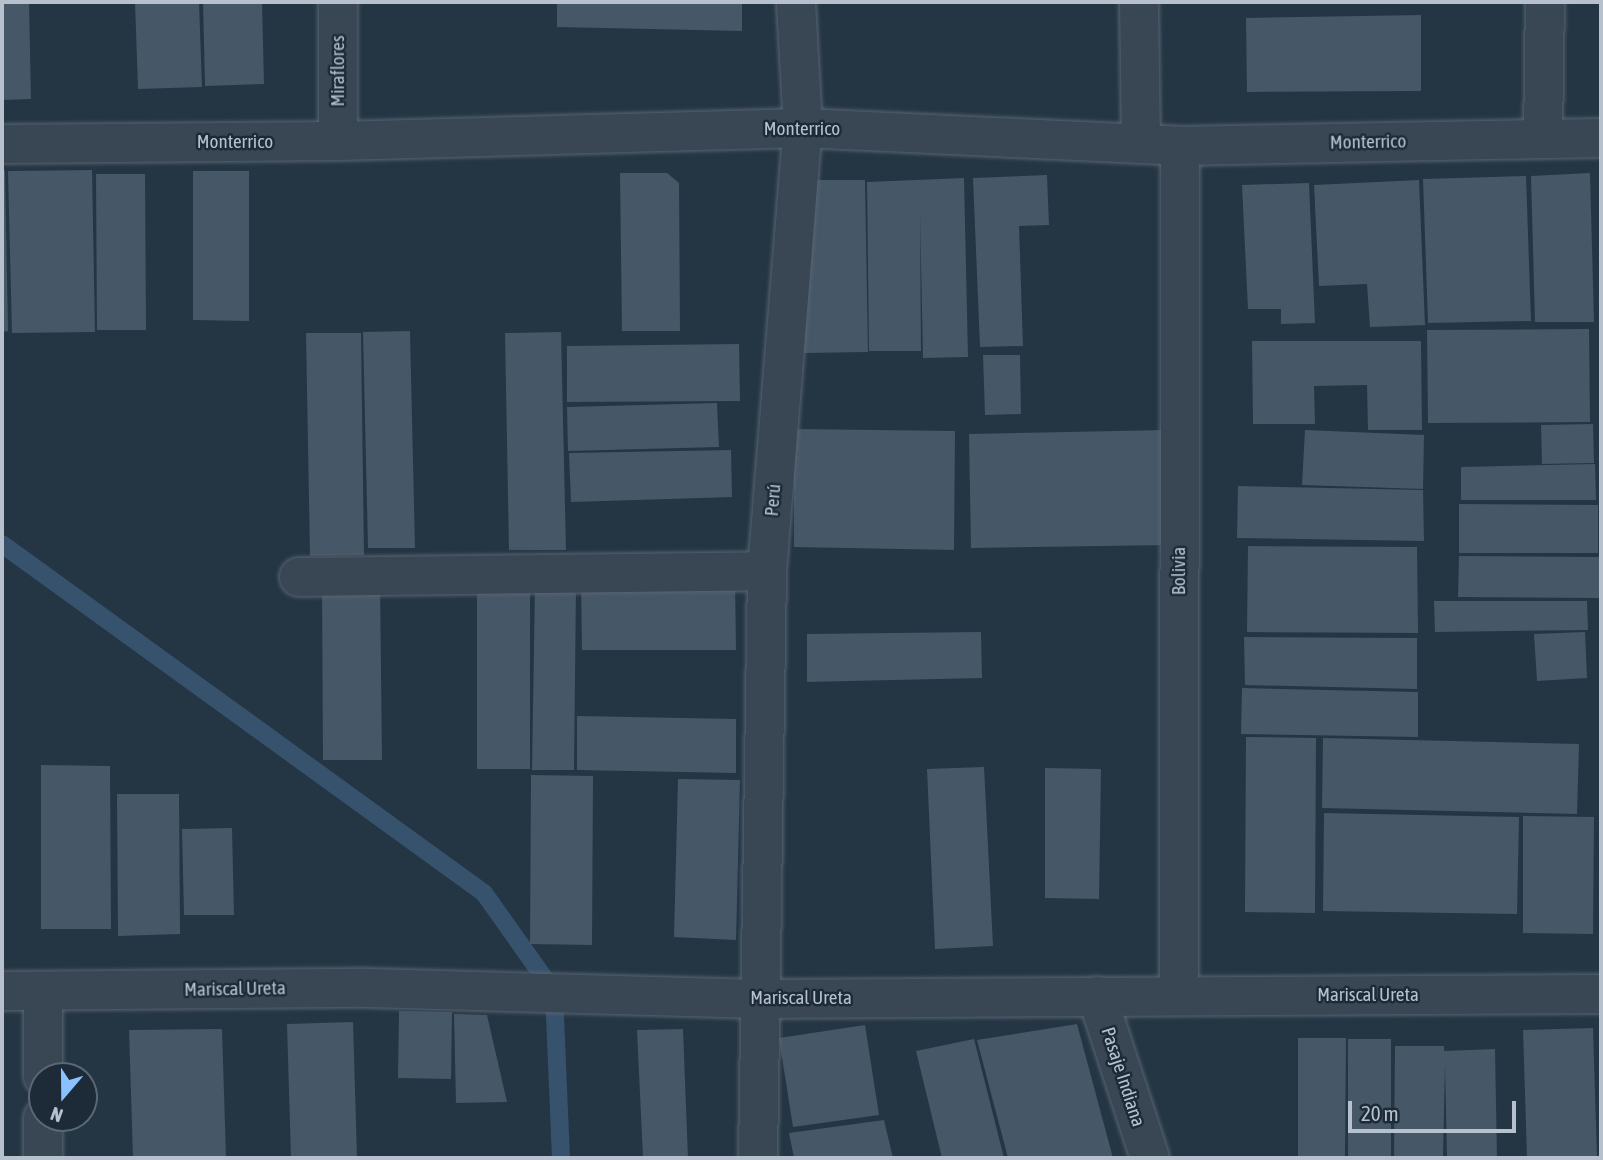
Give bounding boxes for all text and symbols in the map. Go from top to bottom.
street label: Miraflores [327,35,349,107]
street label: Monterrico [764,118,840,140]
street label: Monterrico [1330,130,1406,154]
street label: Monterrico [197,131,273,153]
street label: Perú [760,483,786,517]
street label: Bolivia [1168,547,1190,595]
street label: Mariscal Ureta [184,977,286,1001]
street label: Mariscal Ureta [1317,984,1419,1006]
street label: Mariscal Ureta [750,987,852,1009]
street label: Pasaje Indiana [1096,1024,1150,1130]
north arrow [28,1062,98,1132]
scale bar [1351,1086,1519,1130]
text: 20 m [1361,1101,1399,1125]
text: N [47,1103,66,1127]

